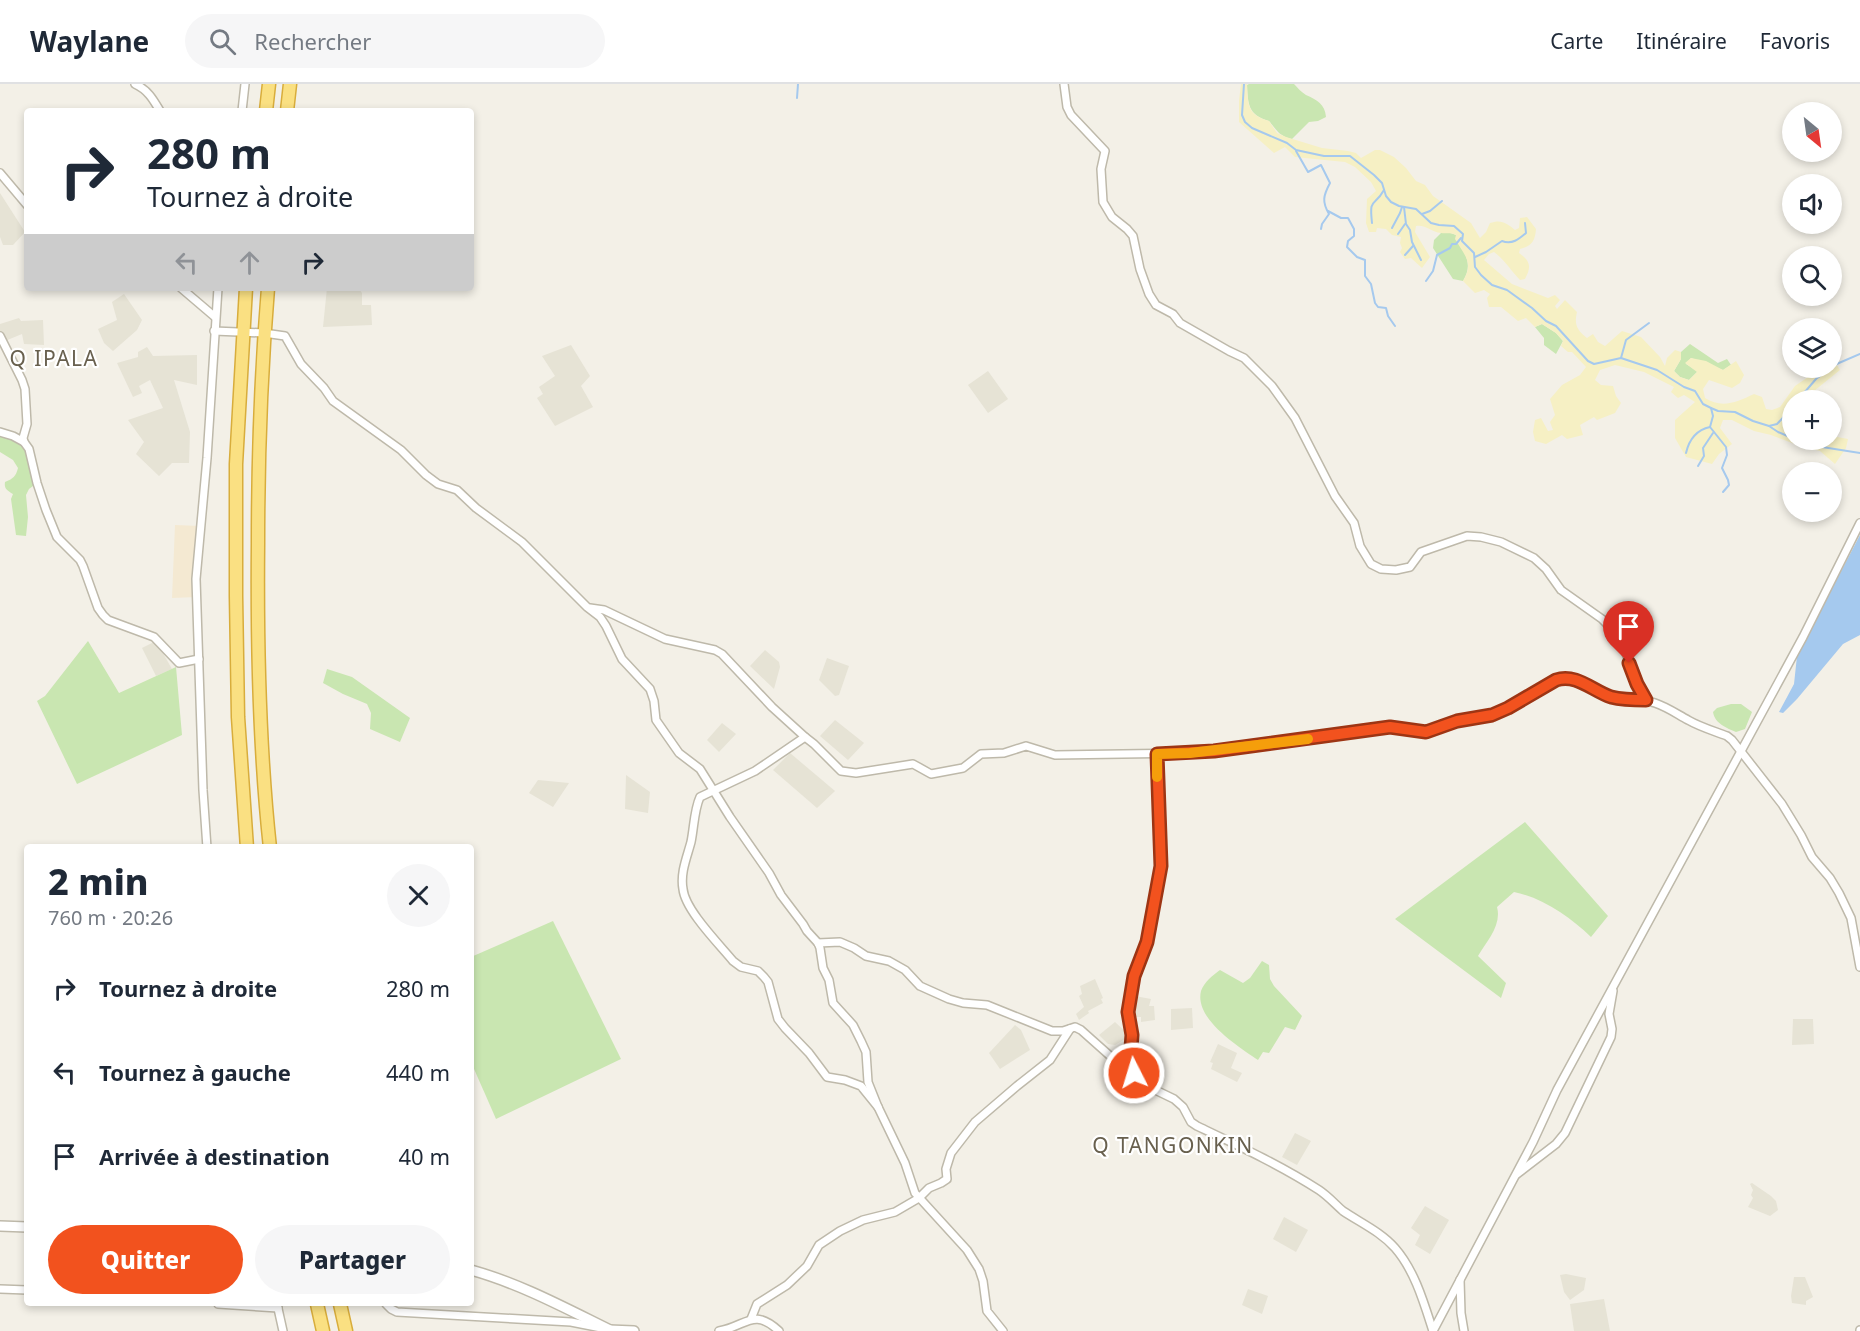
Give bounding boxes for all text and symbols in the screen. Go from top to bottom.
search box [185,14,605,68]
text: Waylane [30,22,149,60]
icon: search [206,25,239,58]
text: Rechercher [254,26,371,56]
text: Carte [1550,27,1603,55]
text: Itinéraire [1636,27,1727,55]
text: Favoris [1760,27,1830,55]
north arrow [1782,102,1842,162]
map controls [1782,102,1842,522]
text: 280 m [147,124,271,181]
icon: right [48,132,126,210]
button: sound [1782,174,1842,234]
text: Tournez à droite [147,178,353,215]
icon: left [170,246,203,279]
icon: ahead [233,246,266,279]
icon: right [296,246,329,279]
button: search [1782,246,1842,306]
button: layers [1782,318,1842,378]
district label: Q IPALA [10,344,98,372]
button: + [1782,390,1842,450]
button: − [1782,462,1842,522]
pin [1603,601,1654,663]
icon: arrive [1612,610,1645,643]
text: 2 min [48,857,149,906]
button: close [387,864,450,927]
text: 760 m · 20:26 [48,904,173,931]
icon: right [48,972,81,1005]
text: Tournez à droite [99,973,277,1003]
text: 280 m [386,973,450,1003]
position arrow [1102,1041,1166,1105]
icon: left [48,1056,81,1089]
text: Tournez à gauche [99,1057,291,1087]
text: 440 m [386,1057,450,1087]
district label: Q TANGONKIN [1092,1131,1254,1159]
icon: arrive [48,1140,81,1173]
text: Arrivée à destination [99,1141,330,1171]
text: 40 m [399,1141,450,1171]
button: Quitter [48,1225,243,1294]
button: Partager [255,1225,450,1294]

